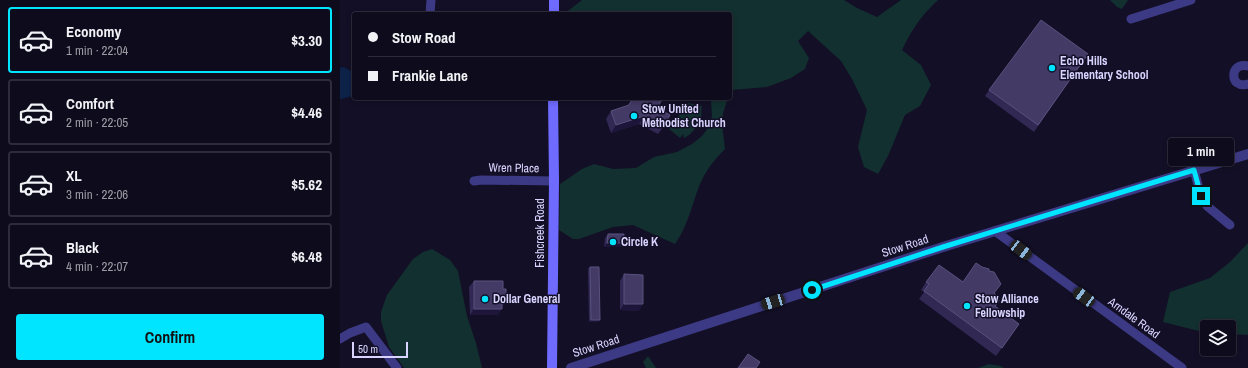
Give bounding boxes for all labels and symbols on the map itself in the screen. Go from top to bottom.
place label: Echo Hills Elementary School [1060,53,1149,83]
marker: Echo Hills Elementary School [1047,63,1057,73]
place label: Stow United Methodist Church [642,101,726,131]
marker: Stow United Methodist Church [629,111,639,121]
callout: 1 min [1168,138,1234,166]
street label: Wren Place [489,160,539,176]
route end [1192,187,1210,205]
street label: Fishcreek Road [532,198,548,268]
street label: Stow Road [880,231,930,261]
place label: Circle K [621,234,659,250]
marker: Circle K [608,237,618,247]
car [1008,238,1034,262]
route start [803,281,821,299]
car [1071,285,1097,309]
place label: Dollar General [493,291,561,307]
place label: Stow Alliance Fellowship [975,291,1039,321]
car [760,293,786,311]
street label: Arndale Road [1104,293,1163,342]
marker: Dollar General [480,294,490,304]
marker: Stow Alliance Fellowship [962,301,972,311]
street label: Stow Road [571,331,621,361]
scale bar [352,340,408,359]

